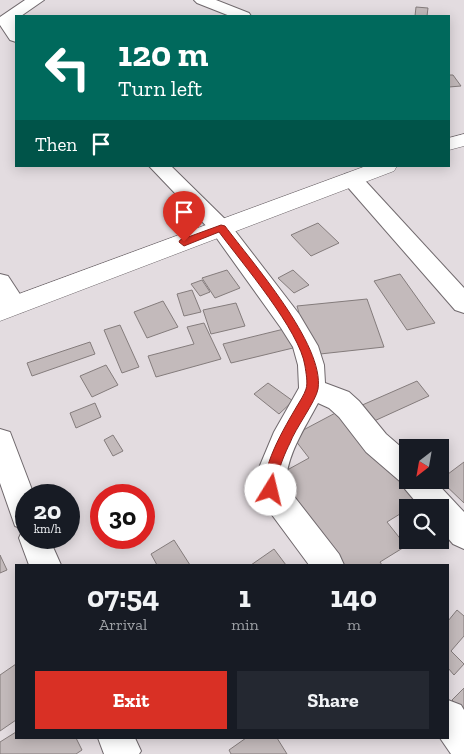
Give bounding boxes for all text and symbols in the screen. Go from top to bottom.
text: 120 m [118,33,208,75]
icon: left [35,35,100,100]
text: Turn left [118,75,202,102]
icon: arrive [87,130,115,158]
text: Then [35,133,77,156]
pin [163,191,205,242]
icon: arrive [170,198,198,226]
north arrow [399,439,449,489]
map controls [399,439,449,549]
position arrow [244,463,296,515]
speed limit sign: 30 [90,484,155,549]
text: 20 [34,495,61,525]
button: search [399,499,449,549]
text: km/h [34,522,61,536]
text: 07:54 [87,579,159,615]
text: 1 [239,579,251,615]
text: 140 [331,579,377,615]
text: Arrival [99,615,147,634]
text: min [231,615,259,634]
text: m [347,615,361,634]
button: Exit [35,671,227,729]
button: Share [237,671,429,729]

